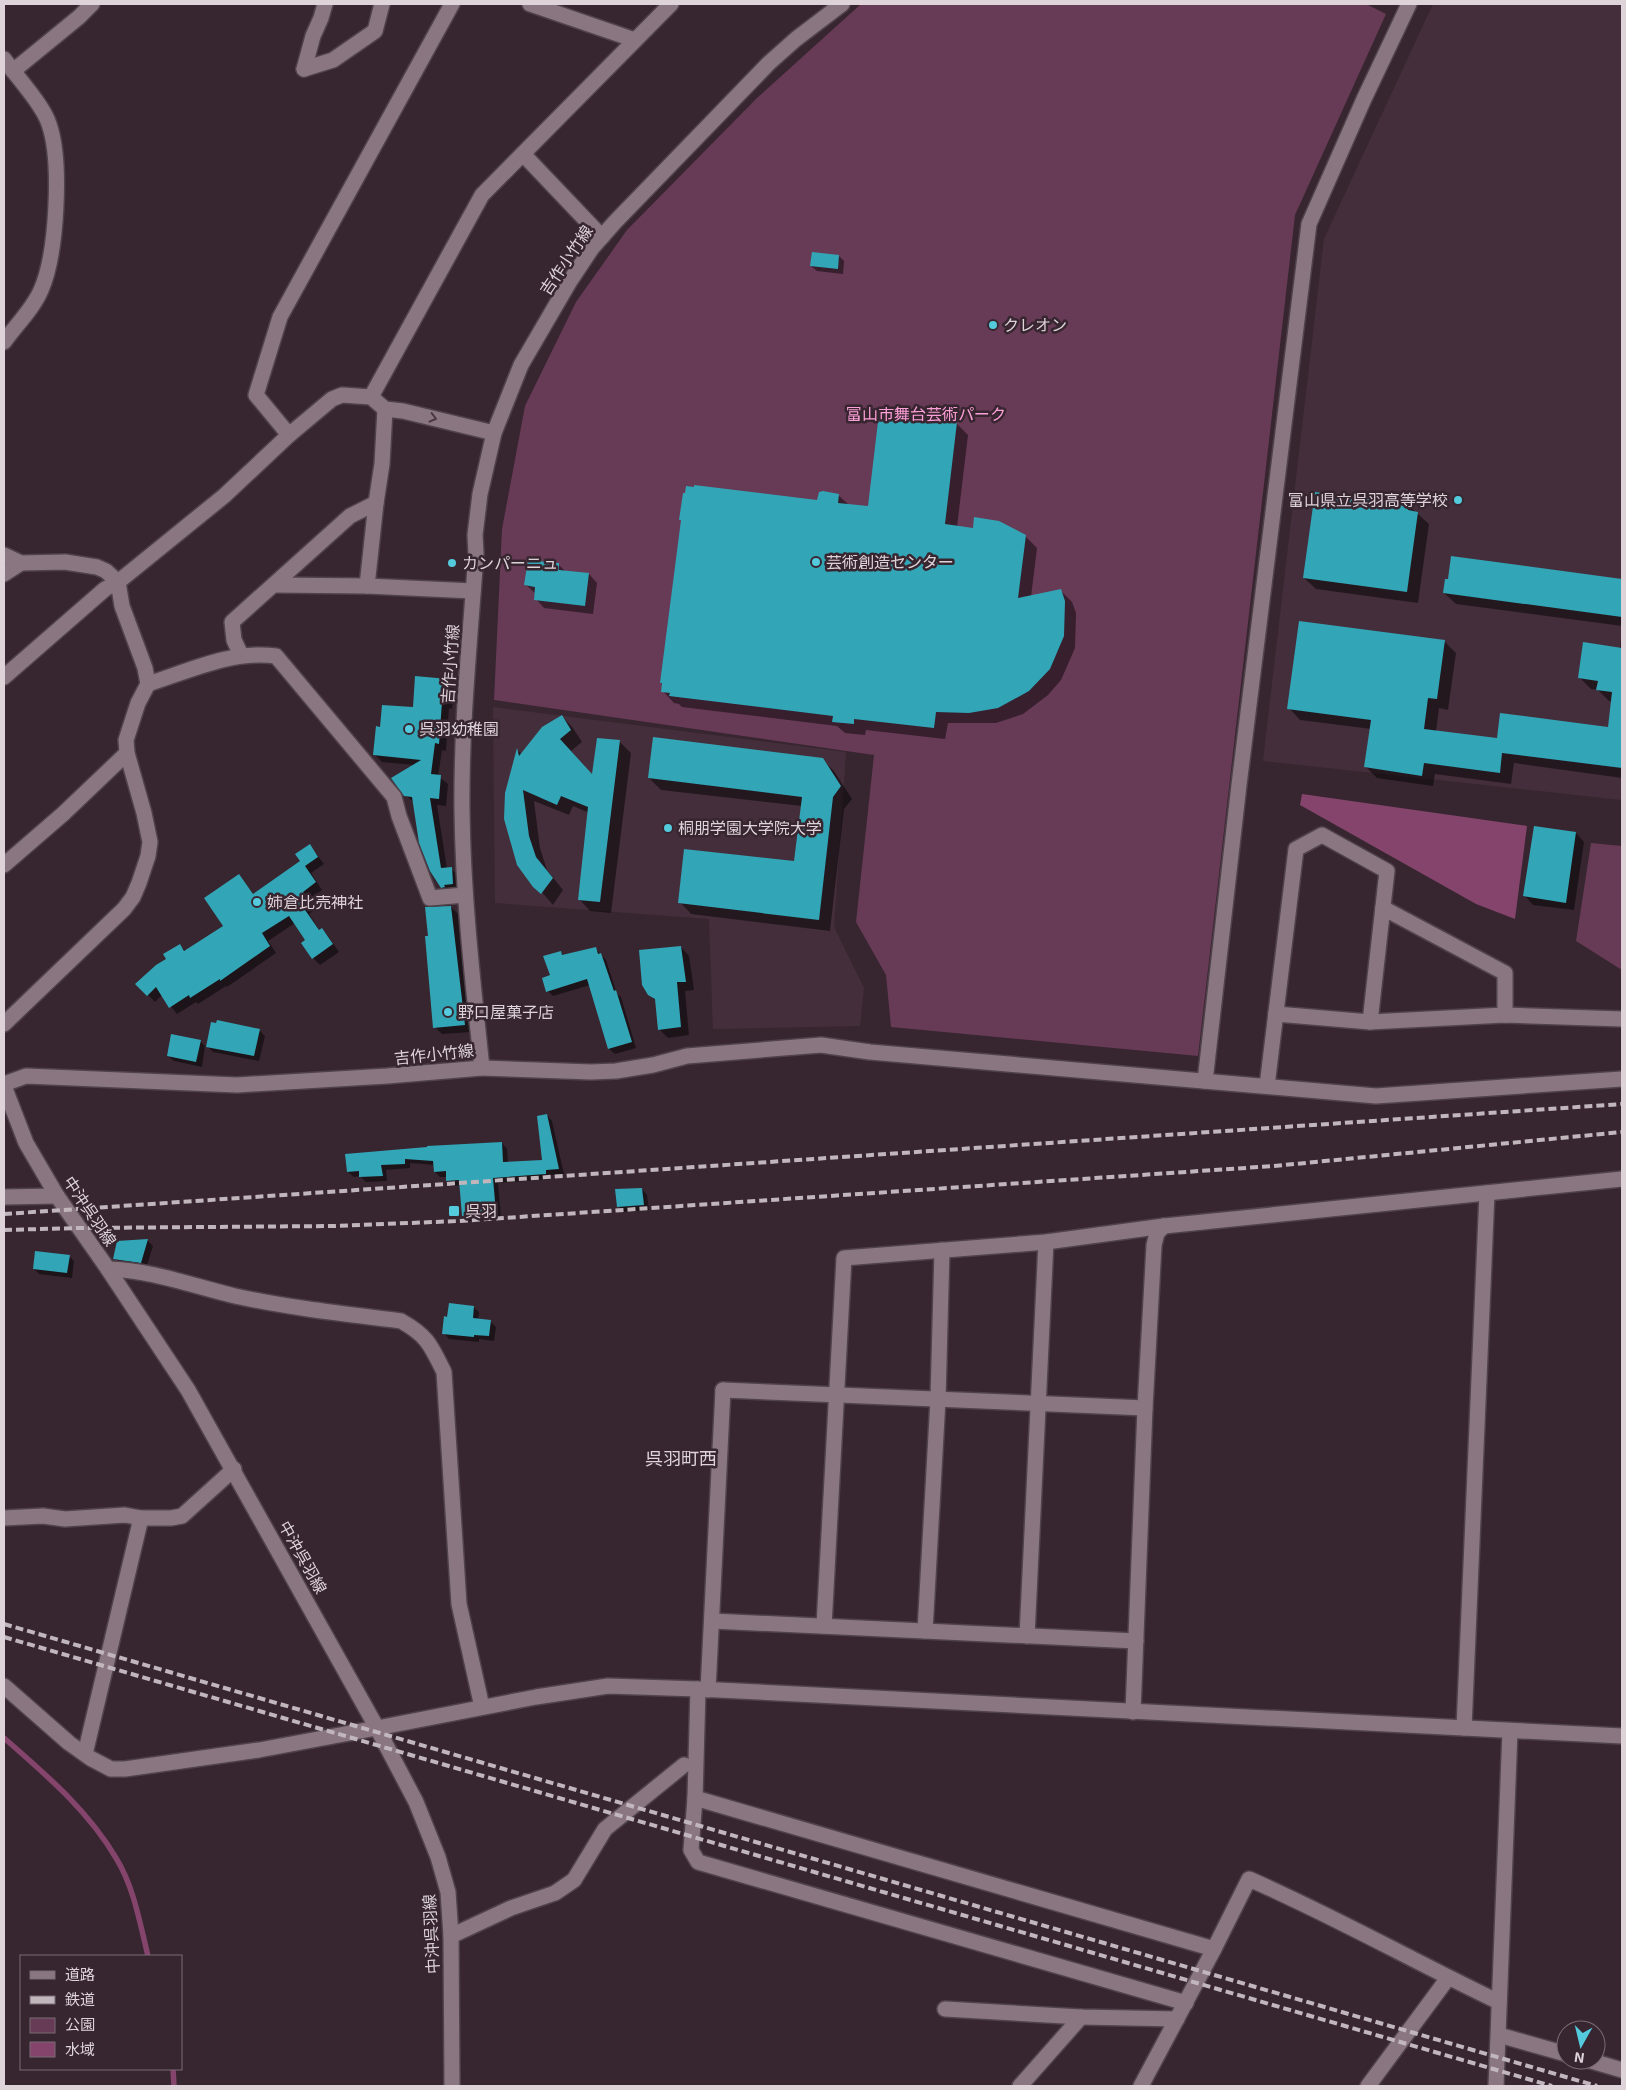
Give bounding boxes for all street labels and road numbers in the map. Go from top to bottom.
street label: 吉作小竹線 [535,221,596,298]
street label: 吉作小竹線 [437,623,462,705]
street label: 吉作小竹線 [393,1040,475,1067]
street label: 中沖呉羽線 [60,1172,121,1249]
street label: 中沖呉羽線 [276,1517,331,1596]
street label: 中沖呉羽線 [419,1894,442,1974]

